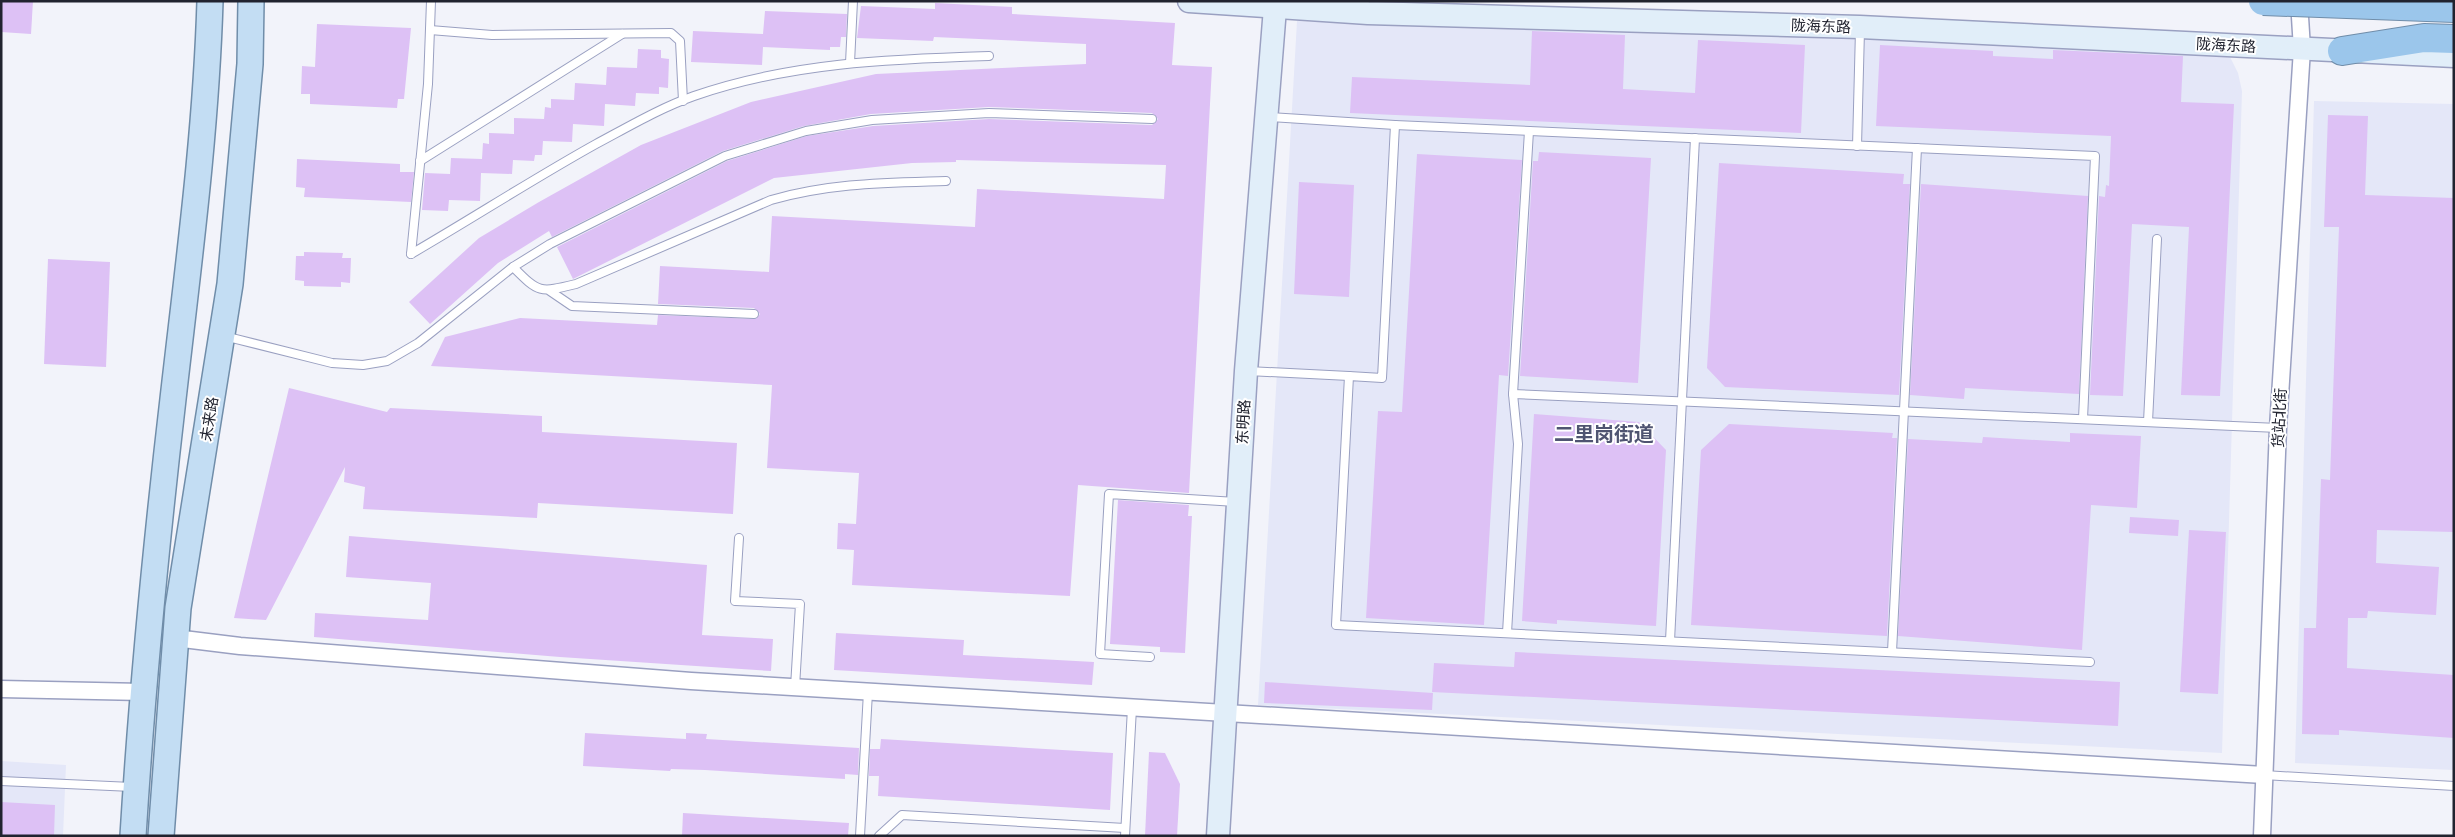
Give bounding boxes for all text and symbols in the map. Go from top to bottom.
street label: 陇海东路 [1791,15,1851,37]
street label: 陇海东路 [2196,34,2256,56]
street label: 货站北街 [2268,388,2290,448]
street label: 未来路 [196,395,222,443]
street label: 东明路 [1232,399,1254,445]
district label: 二里岗街道 [1554,420,1654,447]

